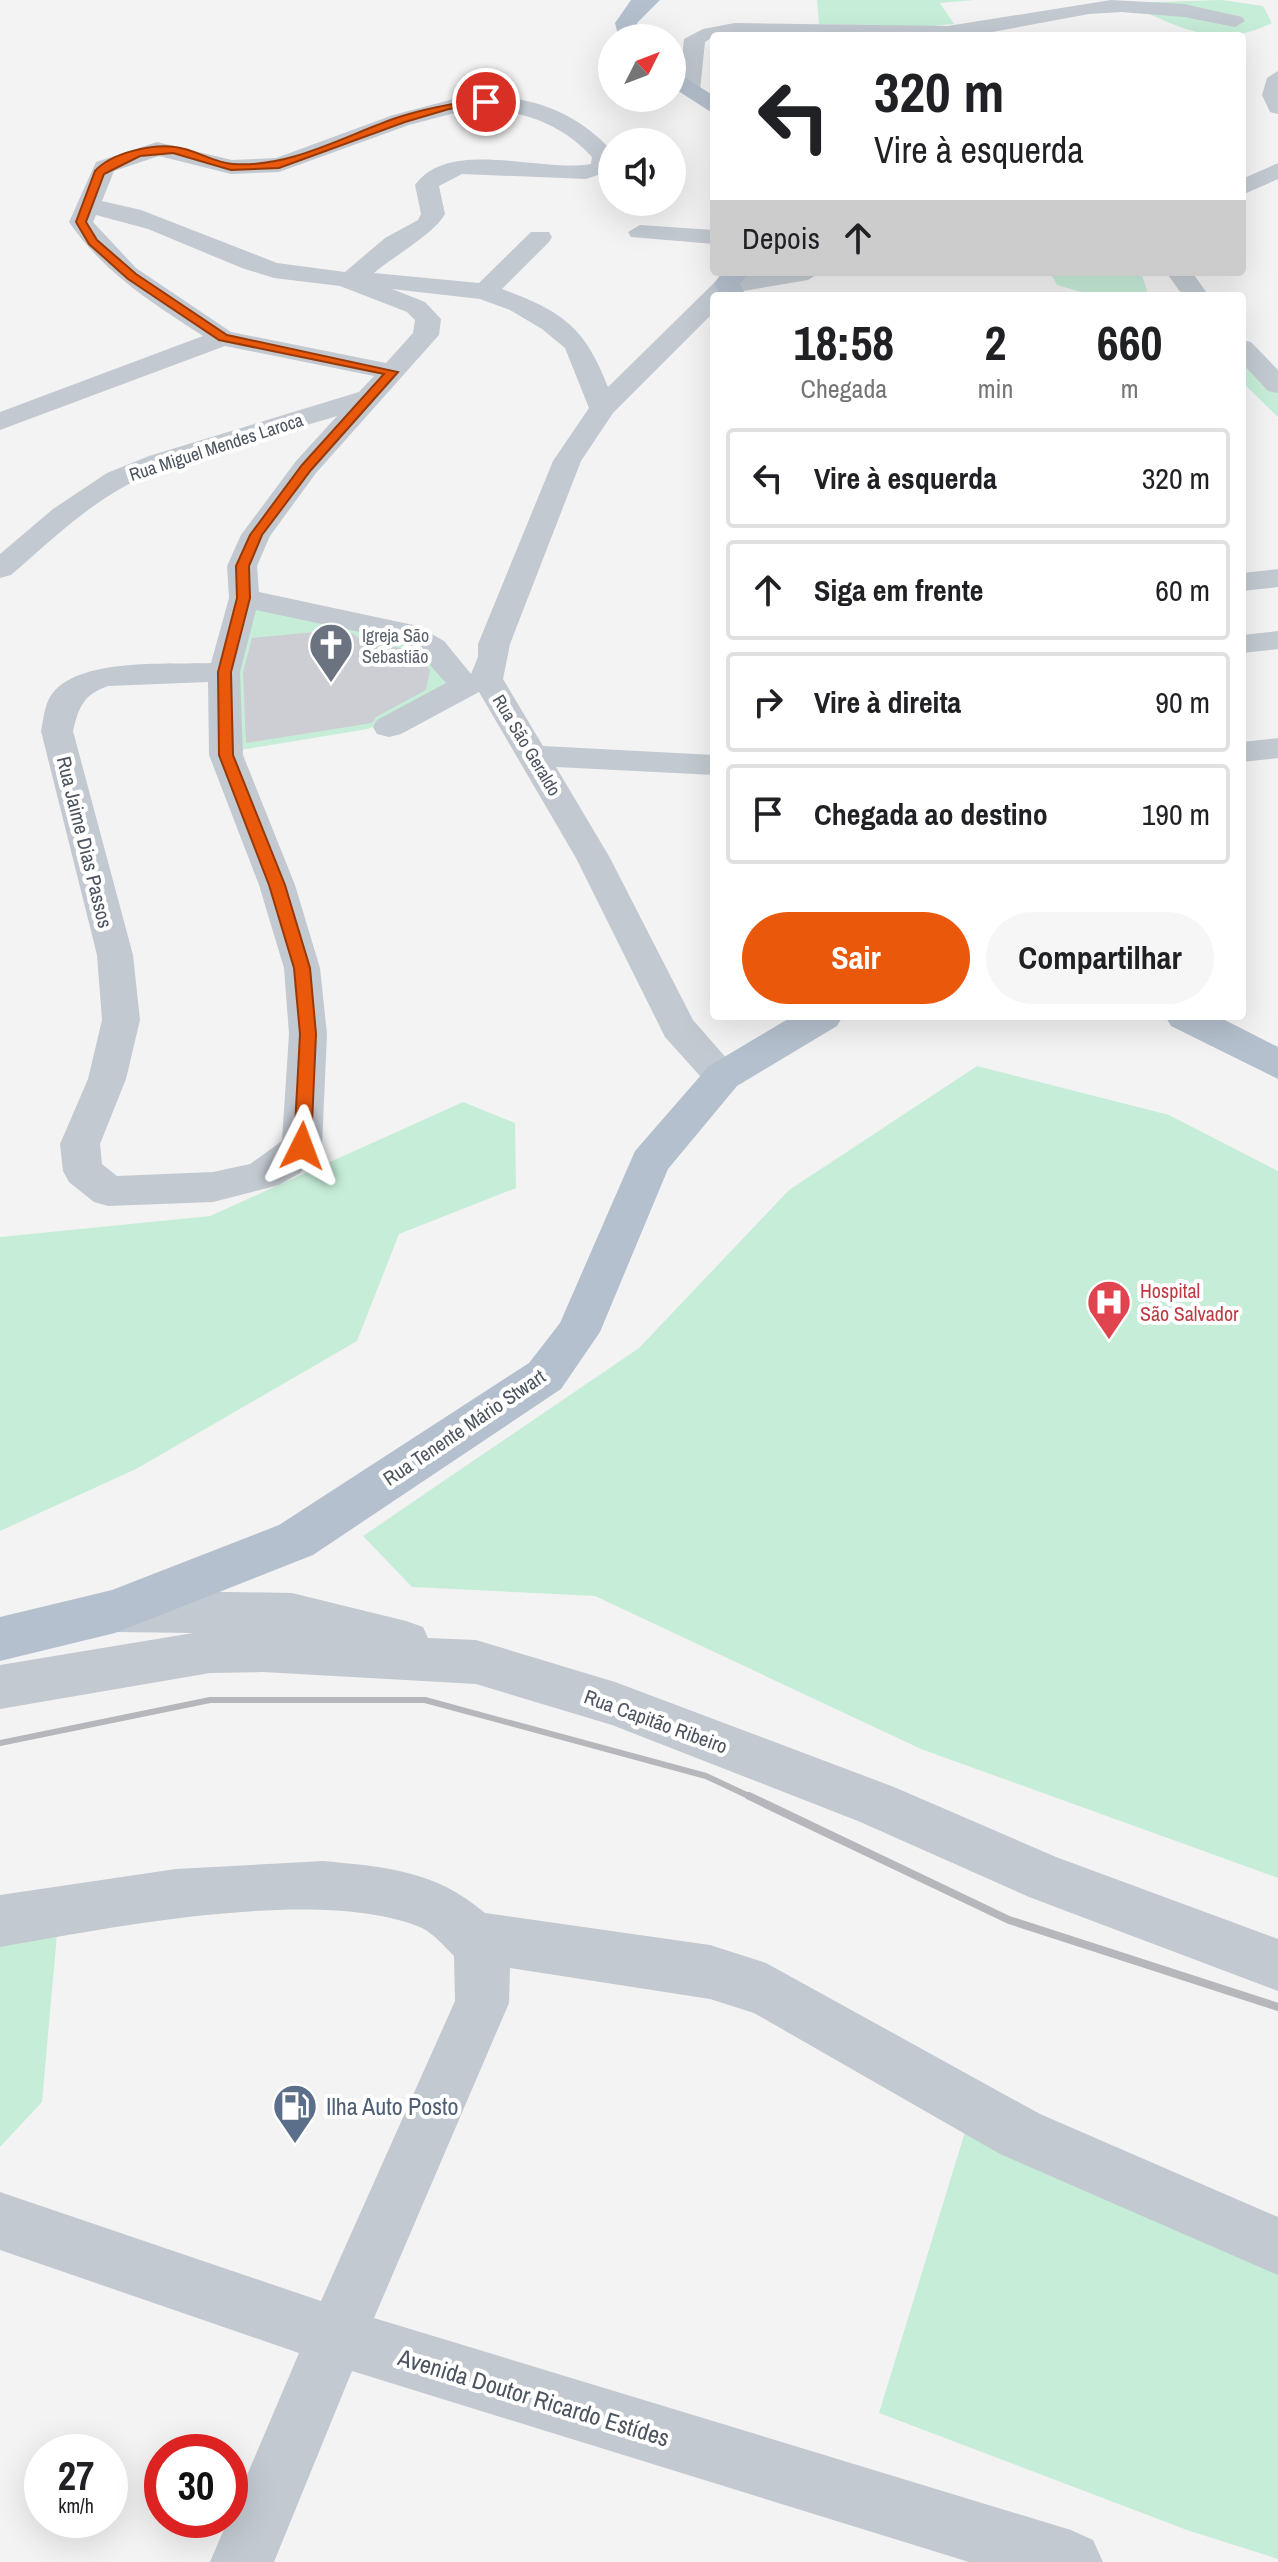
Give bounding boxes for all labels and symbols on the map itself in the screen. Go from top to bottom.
north arrow [598,24,686,112]
pin [452,68,520,136]
street label: Rua Miguel Mendes Laroca [126,407,306,487]
church icon: Igreja São Sebastião [307,621,355,684]
place label: Igreja São Sebastião [362,623,429,669]
street label: Rua São Geraldo [487,690,567,800]
street label: Rua Jaime Dias Passos [51,753,119,931]
position arrow [260,1104,344,1188]
place label: Hospital São Salvador [1140,1277,1239,1327]
hospital icon: Hospital São Salvador [1085,1278,1133,1341]
street label: Rua Tenente Mário Stwart [378,1362,551,1491]
street label: Rua Capitão Ribeiro [581,1683,731,1759]
fuel station icon: Ilha Auto Posto [271,2082,319,2145]
place label: Ilha Auto Posto [326,2090,458,2122]
street label: Avenida Doutor Ricardo Estídes [394,2340,673,2454]
speed limit sign: 30 [144,2434,248,2538]

